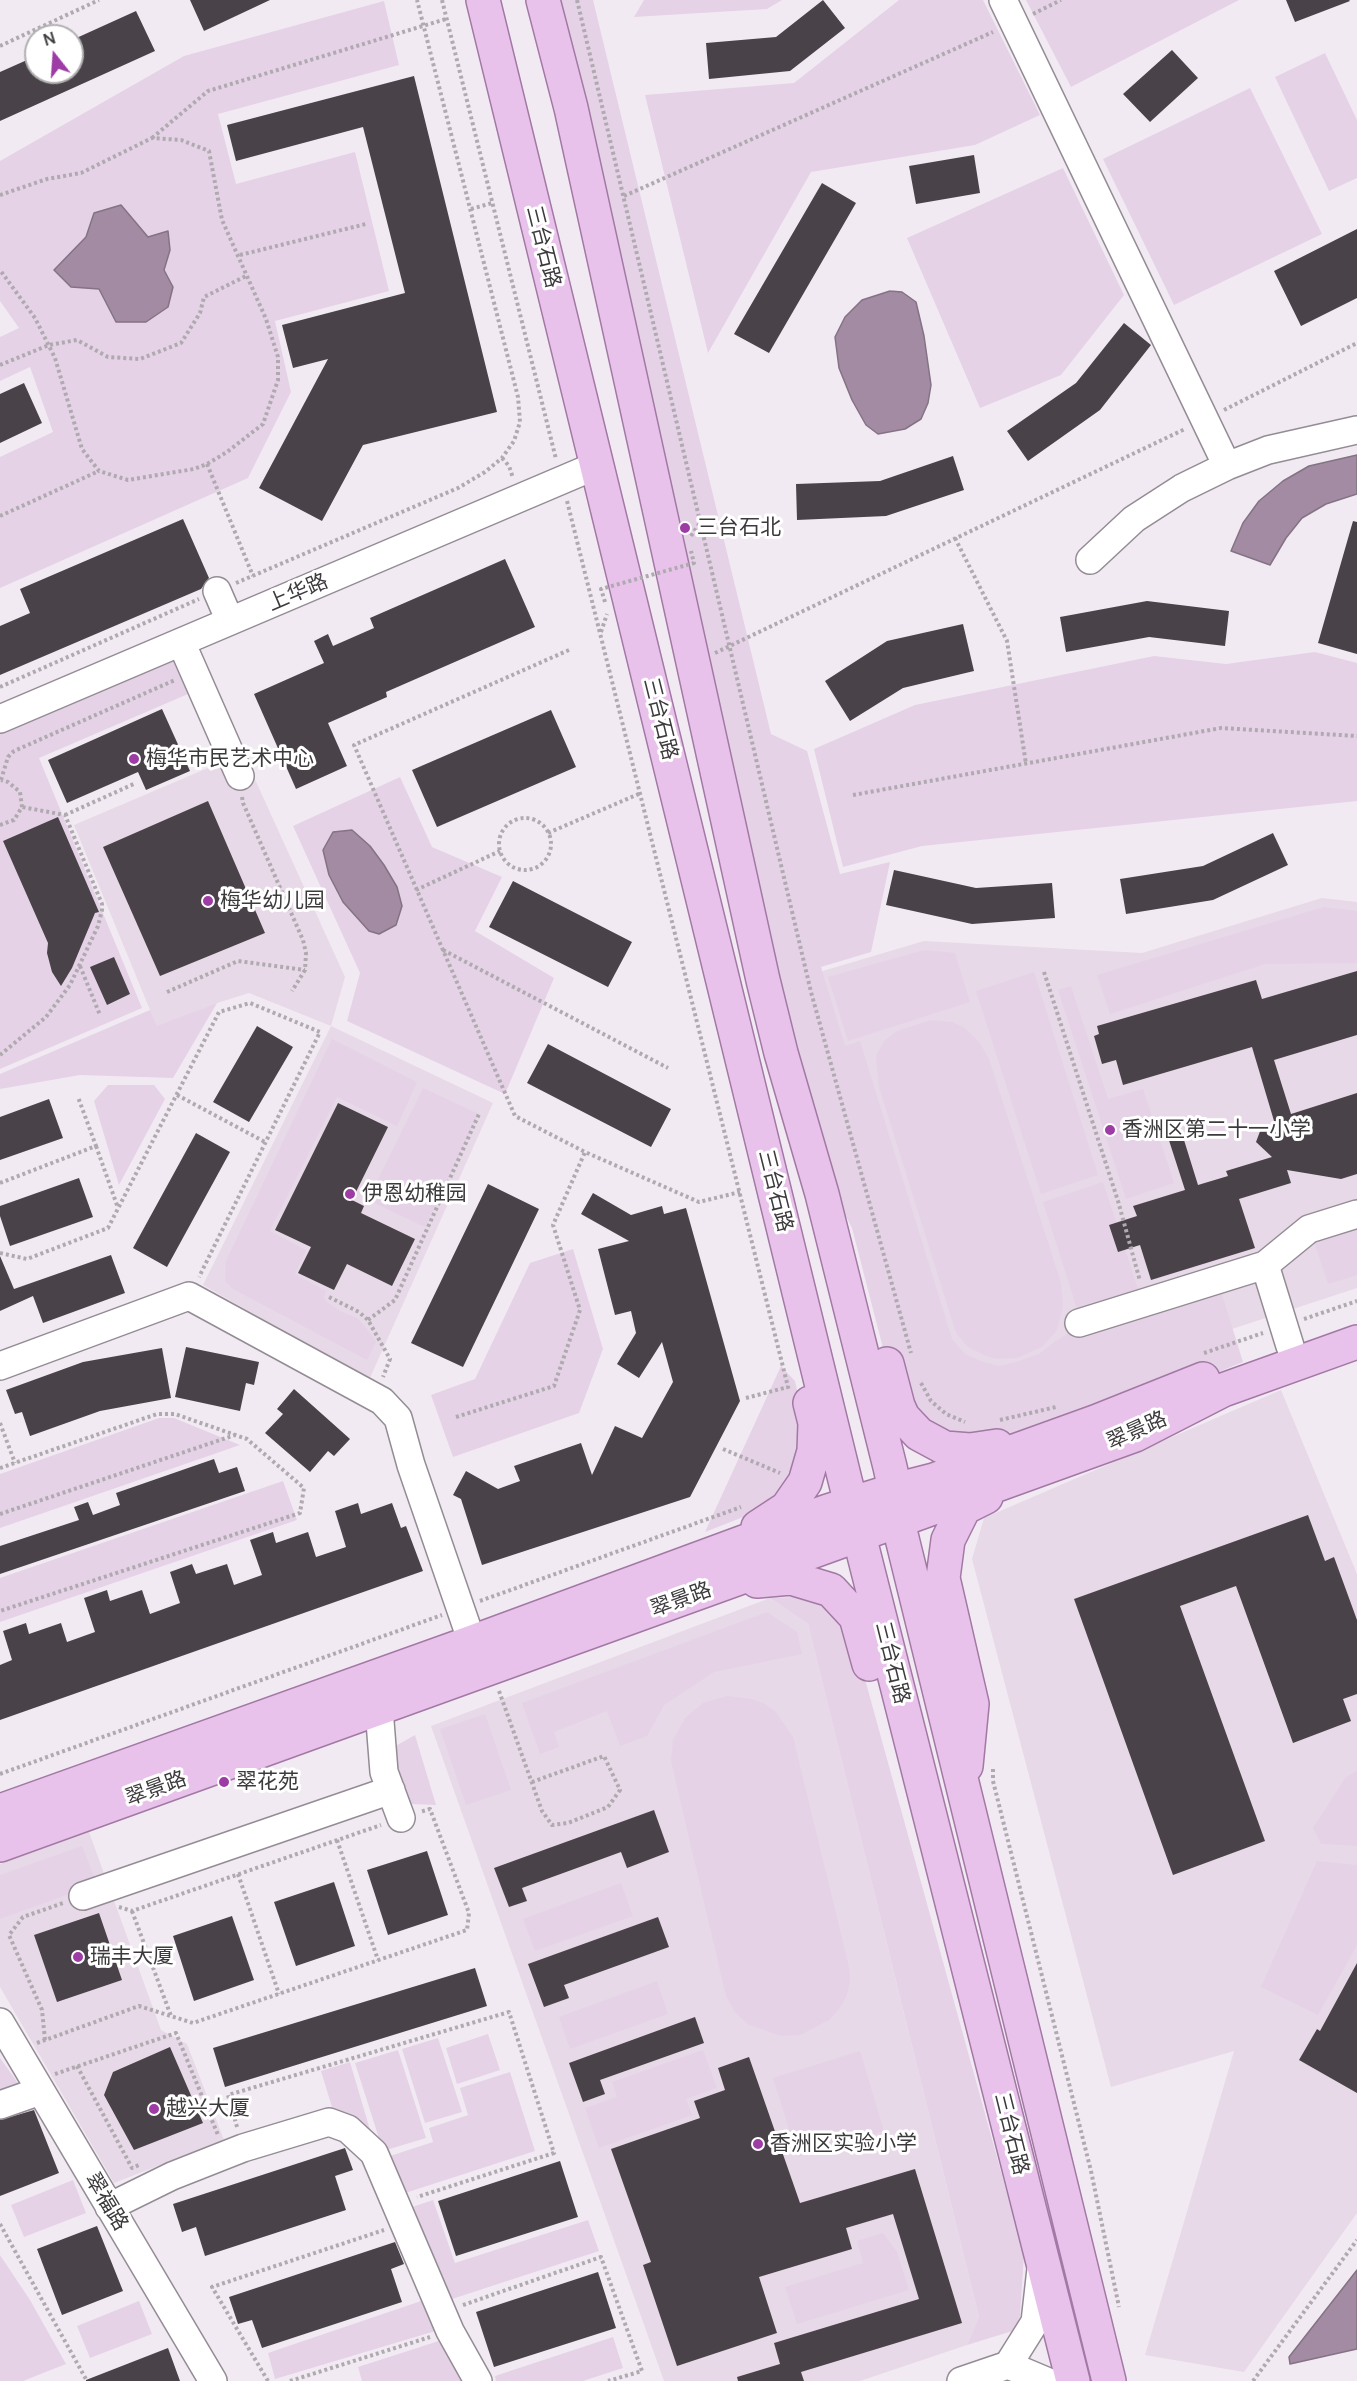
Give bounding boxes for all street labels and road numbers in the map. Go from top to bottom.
street label: 三台石路 [521,203,565,291]
street label: 上华路 [264,569,332,617]
street label: 三台石路 [638,675,682,763]
street label: 三台石路 [753,1147,797,1235]
street label: 翠景路 [1103,1407,1171,1455]
street label: 翠景路 [647,1577,715,1623]
street label: 三台石路 [870,1619,914,1707]
street label: 翠景路 [122,1766,190,1812]
street label: 三台石路 [989,2090,1033,2178]
street label: 翠福路 [79,2169,133,2235]

